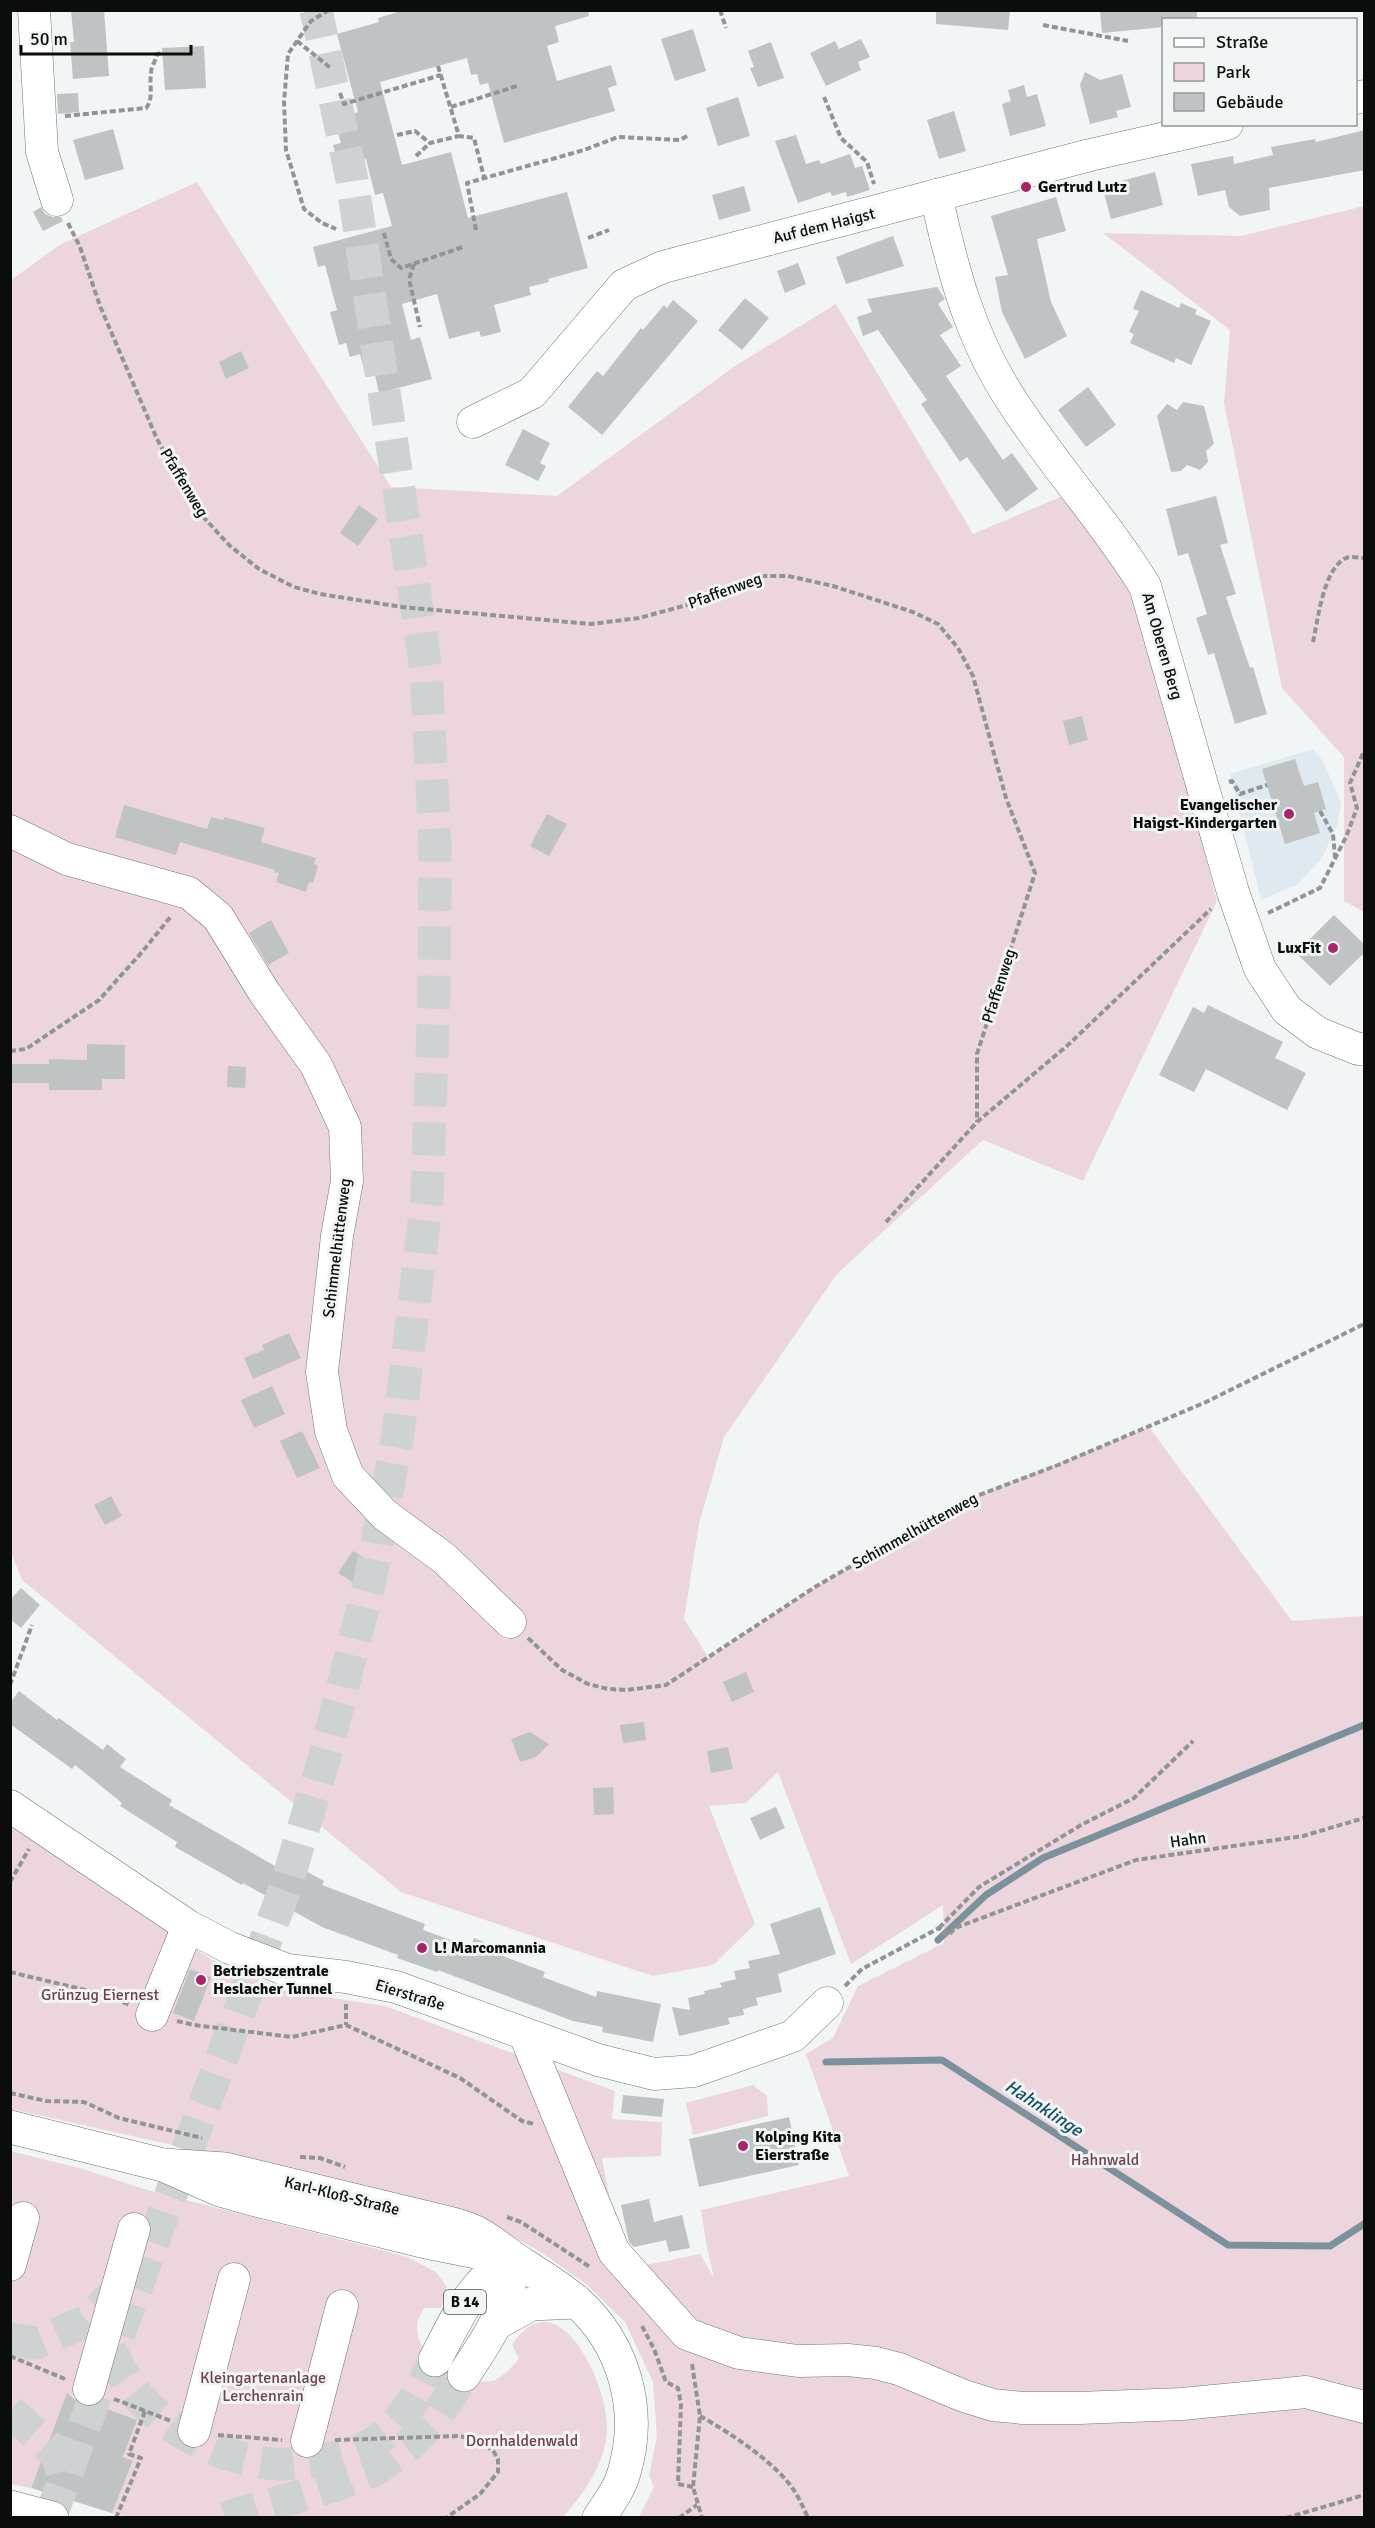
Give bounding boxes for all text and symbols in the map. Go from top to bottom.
scale bar [21,18,190,56]
legend [1162,18,1357,126]
text: 50 m [30,28,68,50]
text: Straße [1216,31,1268,53]
text: Park [1216,61,1251,83]
text: Gebäude [1216,91,1284,113]
place label: Gertrud Lutz [1038,177,1127,197]
marker: Gertrud Lutz [1019,180,1033,194]
street label: Auf dem Haigst [771,204,877,248]
street label: Pfaffenweg [156,445,212,521]
street label: Pfaffenweg [685,568,765,614]
street label: Am Oberen Berg [1137,590,1187,702]
place label: Evangelischer Haigst-Kindergarten [1133,795,1278,833]
marker: Evangelischer Haigst-Kindergarten [1282,807,1296,821]
place label: LuxFit [1277,938,1321,958]
marker: LuxFit [1326,941,1340,955]
street label: Pfaffenweg [978,946,1020,1026]
street label: Schimmelhüttenweg [319,1177,355,1319]
street label: Schimmelhüttenweg [849,1488,981,1574]
street label: Hahn [1169,1828,1207,1852]
place label: L! Marcomannia [434,1938,546,1958]
marker: L! Marcomannia [415,1941,429,1955]
place label: Betriebszentrale Heslacher Tunnel [213,1961,332,1999]
marker: Betriebszentrale Heslacher Tunnel [194,1973,208,1987]
street label: Eierstraße [373,1975,447,2015]
park label: Grünzug Eiernest [41,1985,159,2005]
water label: Hahnklinge [1001,2075,1088,2142]
place label: Kolping Kita Eierstraße [755,2127,841,2165]
marker: Kolping Kita Eierstraße [736,2139,750,2153]
park label: Hahnwald [1071,2150,1139,2170]
street label: Karl-Kloß-Straße [282,2172,402,2220]
road number: B 14 [444,2290,486,2314]
park label: Kleingartenanlage Lerchenrain [200,2368,326,2406]
park label: Dornhaldenwald [466,2431,578,2451]

